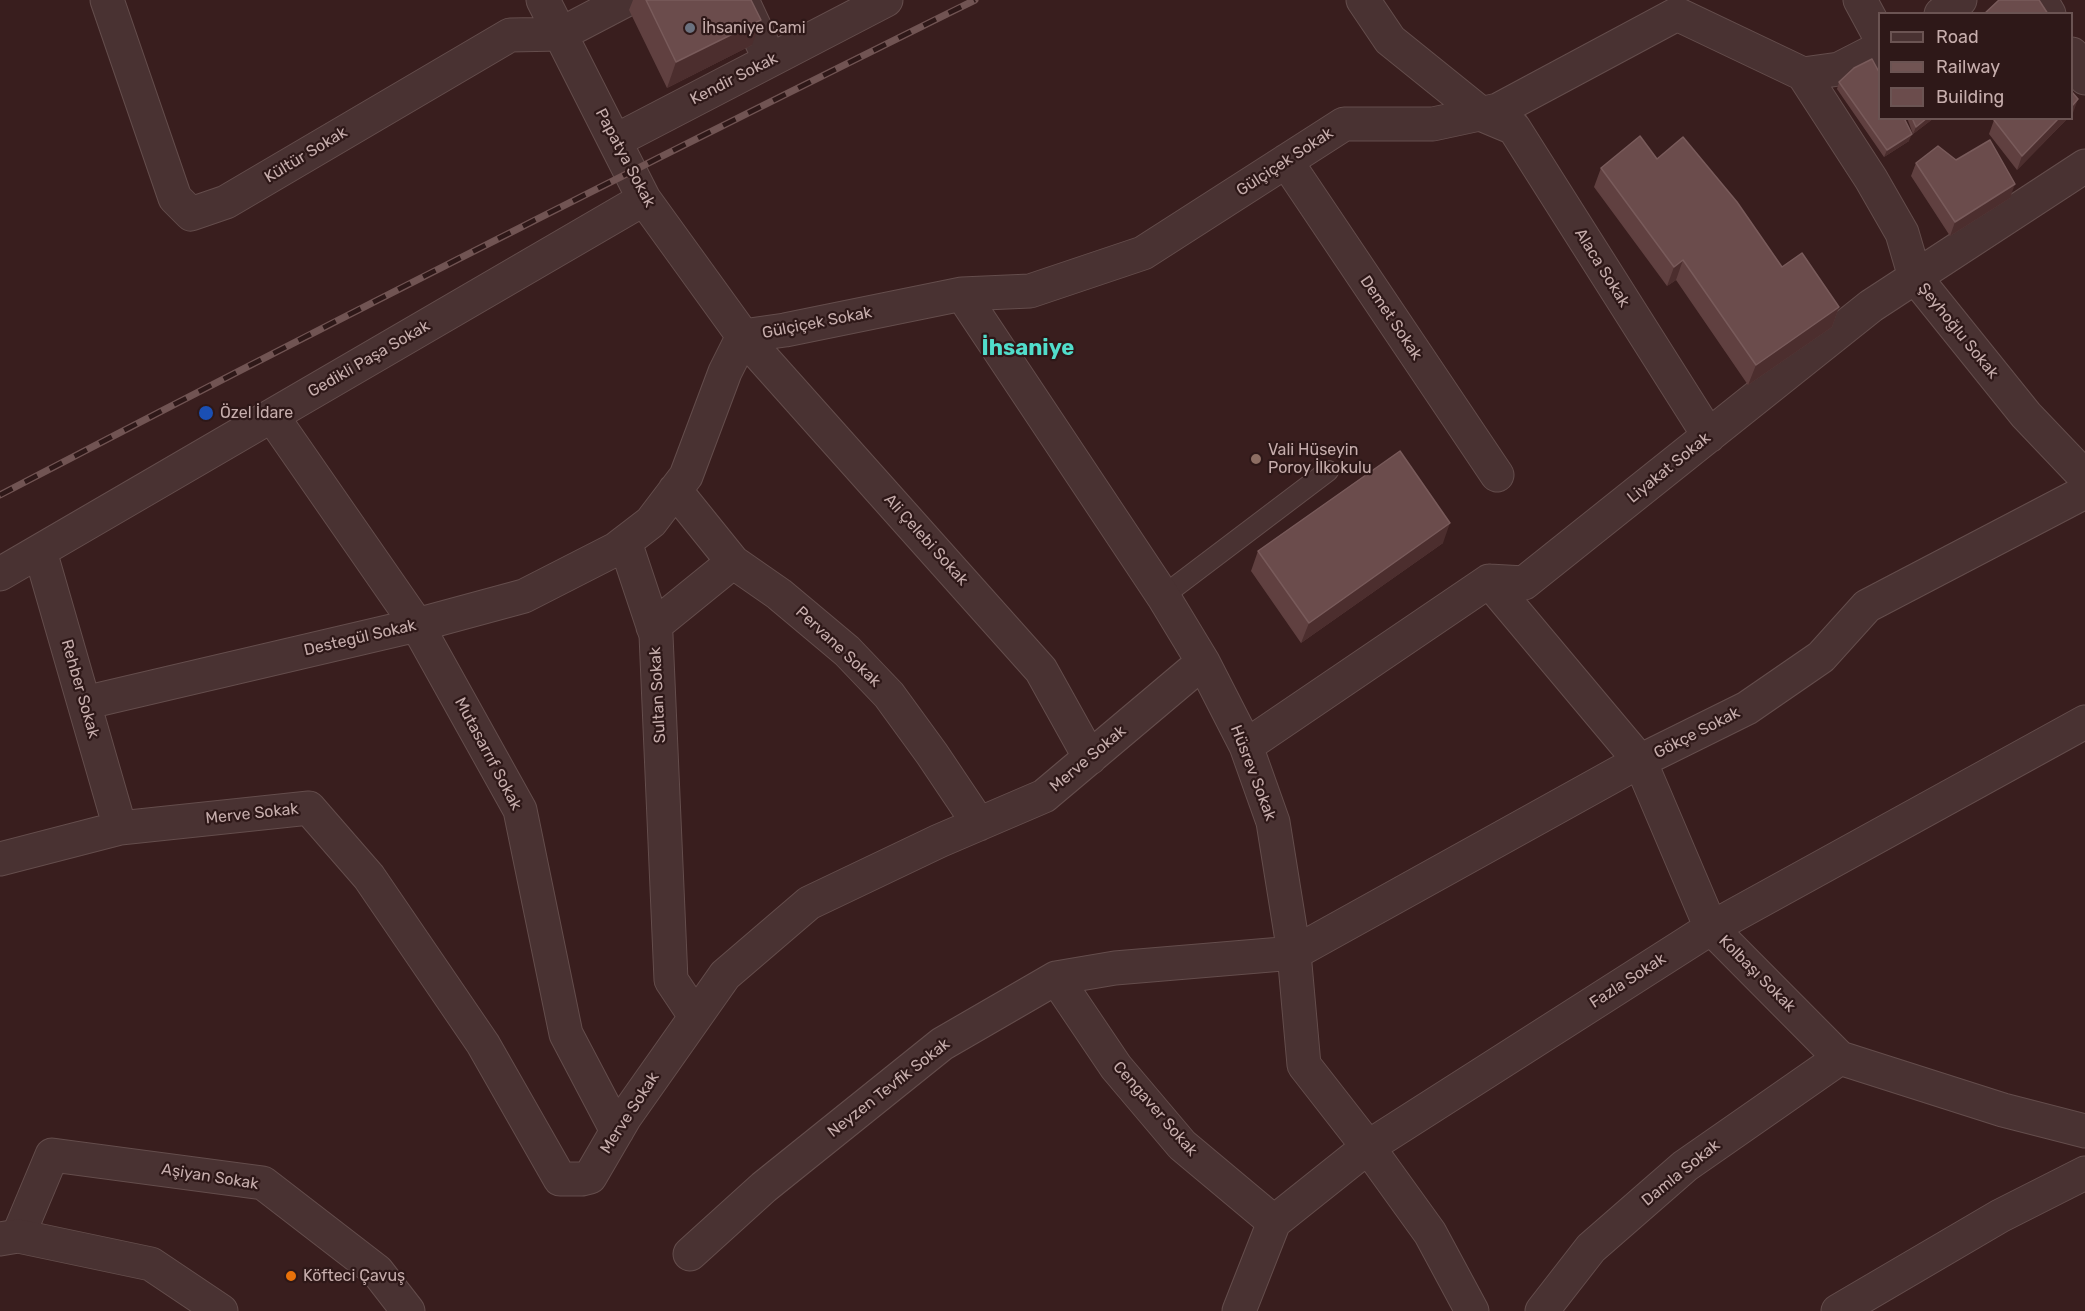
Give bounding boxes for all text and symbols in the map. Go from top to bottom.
legend [1878,12,2073,120]
place label: İhsaniye Cami [702,18,806,38]
marker: İhsaniye Cami [683,21,697,35]
text: Road [1936,26,1979,48]
street label: Kendir Sokak [687,49,781,109]
text: Railway [1936,56,2000,78]
text: Building [1936,86,2004,108]
street label: Papatya Sokak [591,105,659,211]
street label: Kültür Sokak [261,123,351,187]
street label: Gülçiçek Sokak [1233,124,1337,200]
street label: Alaca Sokak [1570,225,1634,311]
street label: Demet Sokak [1356,272,1426,364]
street label: Şeyhoğlu Sokak [1914,279,2002,383]
street label: Gülçiçek Sokak [760,303,874,343]
street label: Gedikli Paşa Sokak [305,316,433,402]
district label: İhsaniye [982,336,1074,362]
place label: Özel İdare [220,403,293,423]
marker: Özel İdare [197,404,215,422]
street label: Liyakat Sokak [1623,429,1715,507]
place label: Vali Hüseyin Poroy İlkokulu [1268,440,1372,478]
marker: Vali Hüseyin Poroy İlkokulu [1249,452,1263,466]
street label: Ali Çelebi Sokak [880,490,972,590]
street label: Pervane Sokak [791,603,885,691]
street label: Destegül Sokak [302,616,418,660]
street label: Rehber Sokak [57,637,103,741]
street label: Sultan Sokak [646,646,670,744]
street label: Mutasarrıf Sokak [450,694,526,814]
street label: Gökçe Sokak [1651,703,1743,763]
street label: Merve Sokak [1046,722,1130,796]
street label: Hüsrev Sokak [1226,722,1280,824]
street label: Merve Sokak [204,800,300,828]
street label: Kolbaşı Sokak [1715,932,1799,1016]
street label: Fazla Sokak [1586,949,1670,1013]
street label: Neyzen Tevfik Sokak [824,1034,954,1142]
street label: Cengaver Sokak [1109,1058,1201,1160]
street label: Merve Sokak [596,1069,664,1157]
street label: Damla Sokak [1638,1136,1724,1210]
street label: Aşiyan Sokak [160,1160,260,1194]
place label: Köfteci Çavuş [303,1266,405,1286]
marker: Köfteci Çavuş [284,1269,298,1283]

